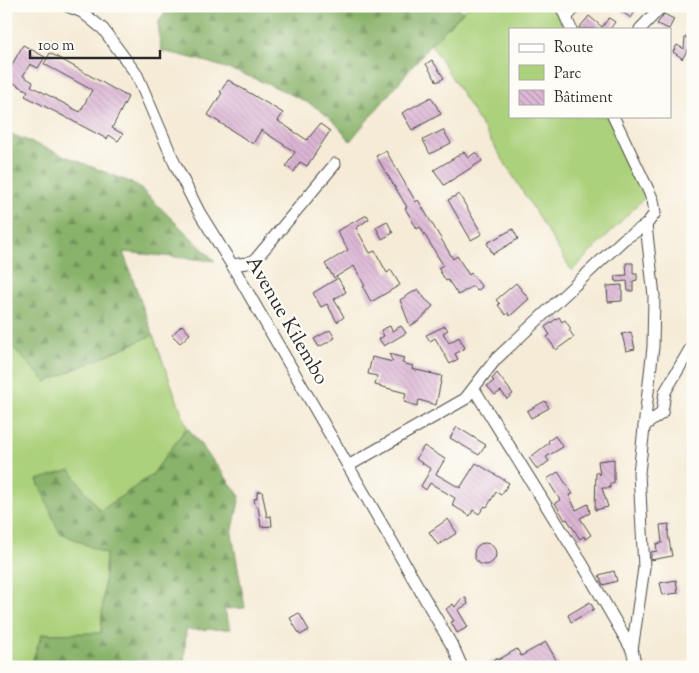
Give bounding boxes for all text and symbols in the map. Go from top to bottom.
scale bar [30,28,160,60]
legend [509,28,672,118]
text: 100 m [38,36,75,57]
text: Route [554,38,593,59]
text: Parc [554,64,582,85]
text: Bâtiment [554,88,613,109]
street label: Avenue Kilembo [237,251,335,391]

